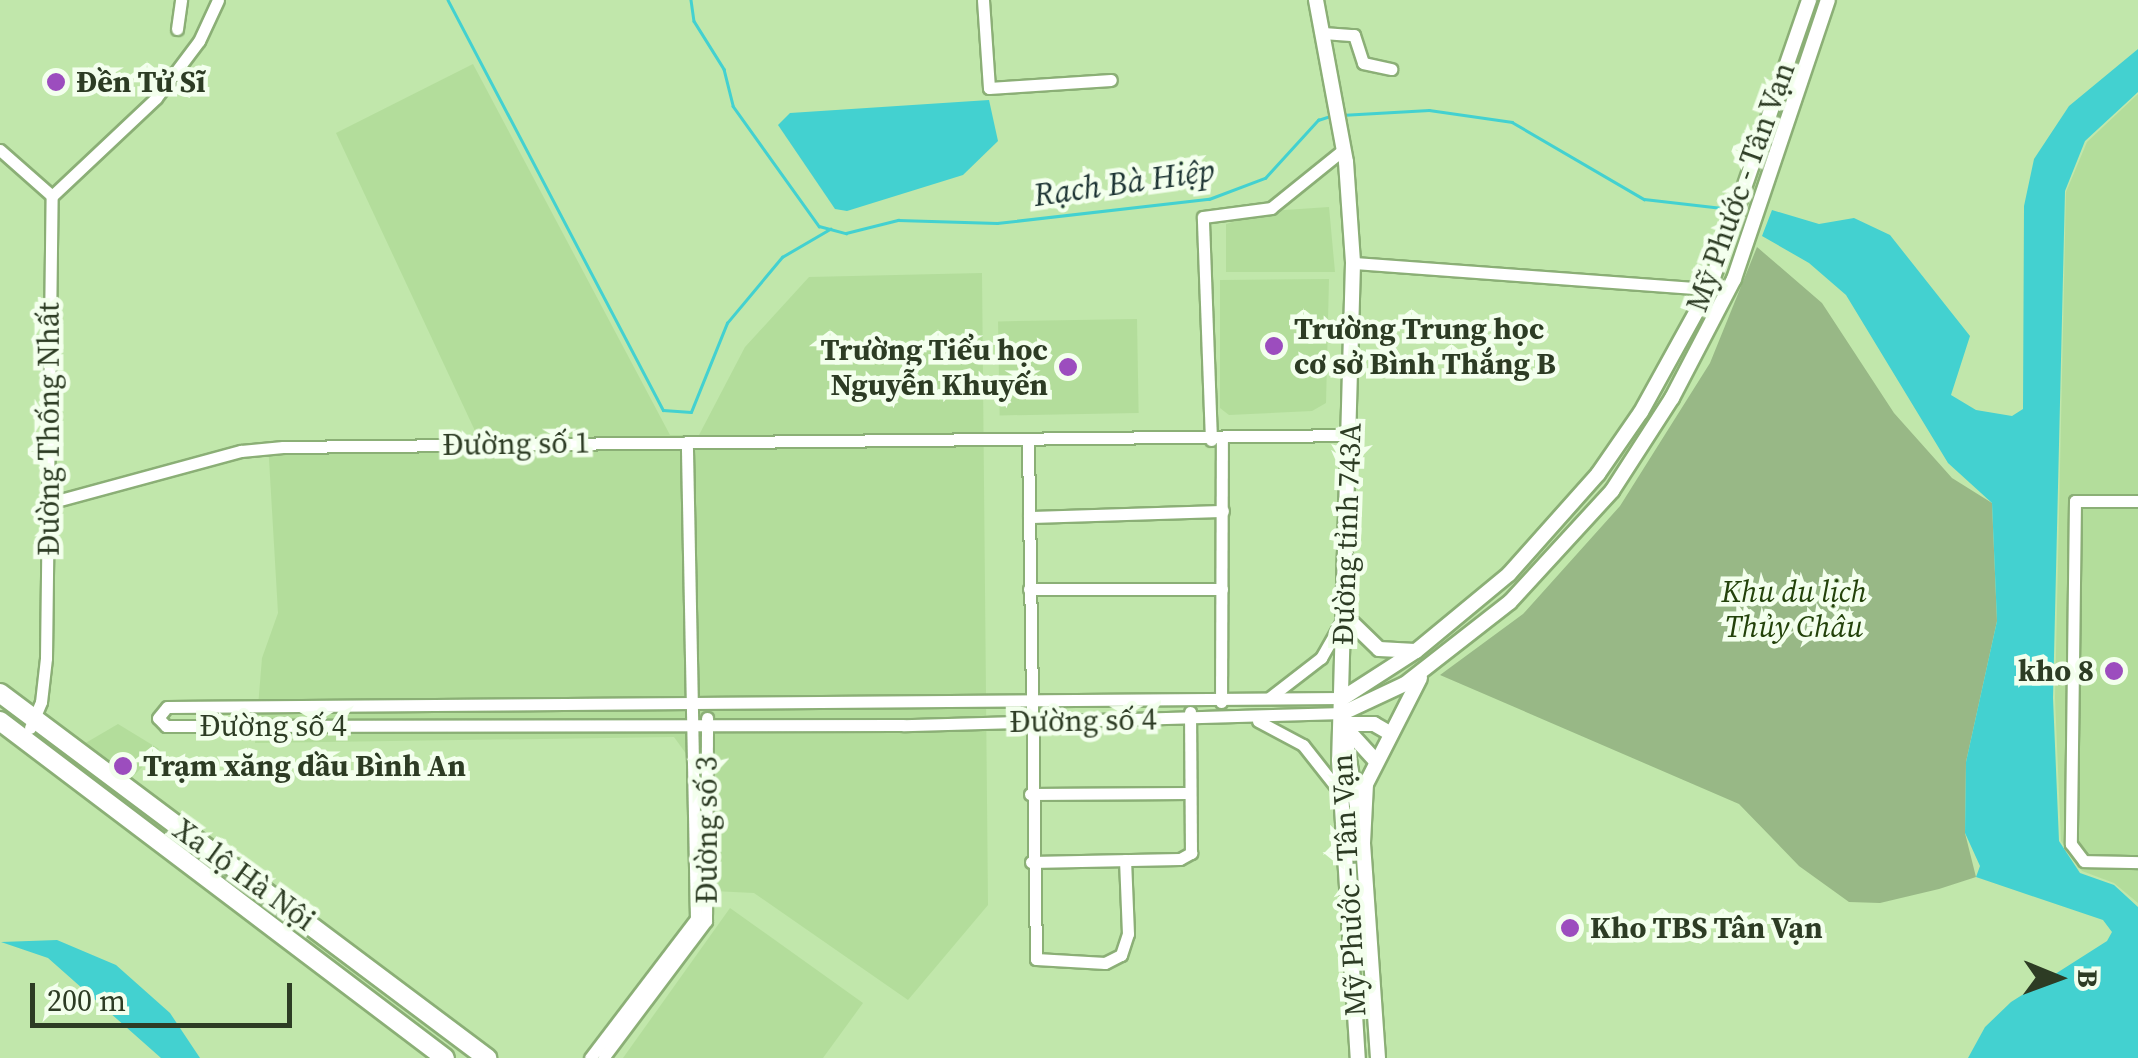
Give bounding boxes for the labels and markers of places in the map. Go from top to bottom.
place label: Đền Tử Sĩ [76,64,206,100]
marker: Đền Tử Sĩ [45,71,67,93]
place label: Trường Trung học cơ sở Bình Thắng B [1294,311,1556,382]
place label: Trường Tiểu học Nguyễn Khuyến [820,332,1048,402]
marker: Trường Trung học cơ sở Bình Thắng B [1263,335,1285,357]
marker: Trường Tiểu học Nguyễn Khuyến [1057,356,1079,378]
place label: kho 8 [2018,653,2094,689]
marker: kho 8 [2103,660,2125,682]
place label: Trạm xăng dầu Bình An [143,748,466,784]
marker: Trạm xăng dầu Bình An [112,755,134,777]
place label: Kho TBS Tân Vạn [1590,910,1824,946]
marker: Kho TBS Tân Vạn [1559,917,1581,939]

